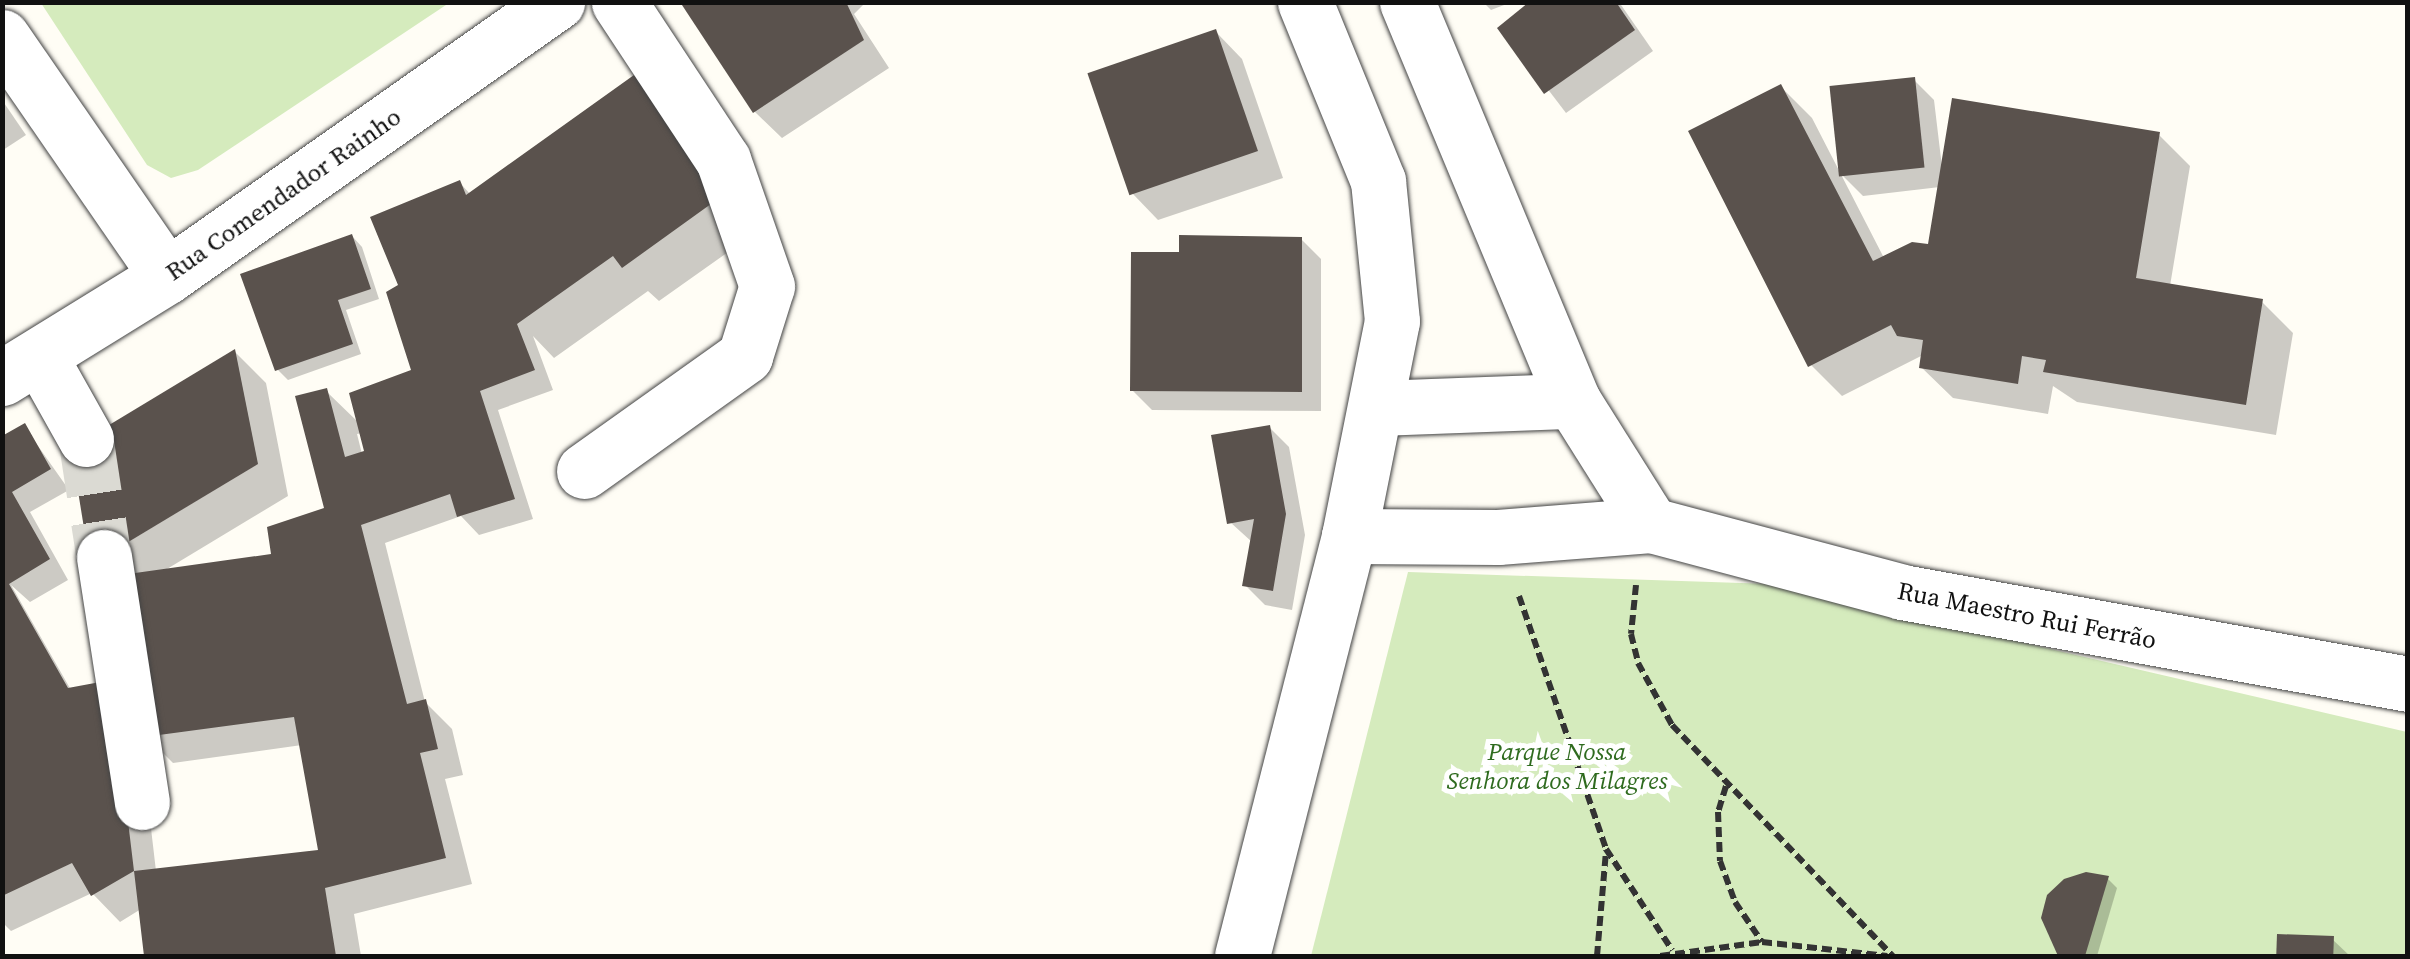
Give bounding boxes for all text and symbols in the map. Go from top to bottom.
street label: Rua Comendador Rainho [160,101,406,287]
street label: Rua Maestro Rui Ferrão [1895,575,2159,655]
park label: Parque Nossa Senhora dos Milagres [1446,737,1668,796]

